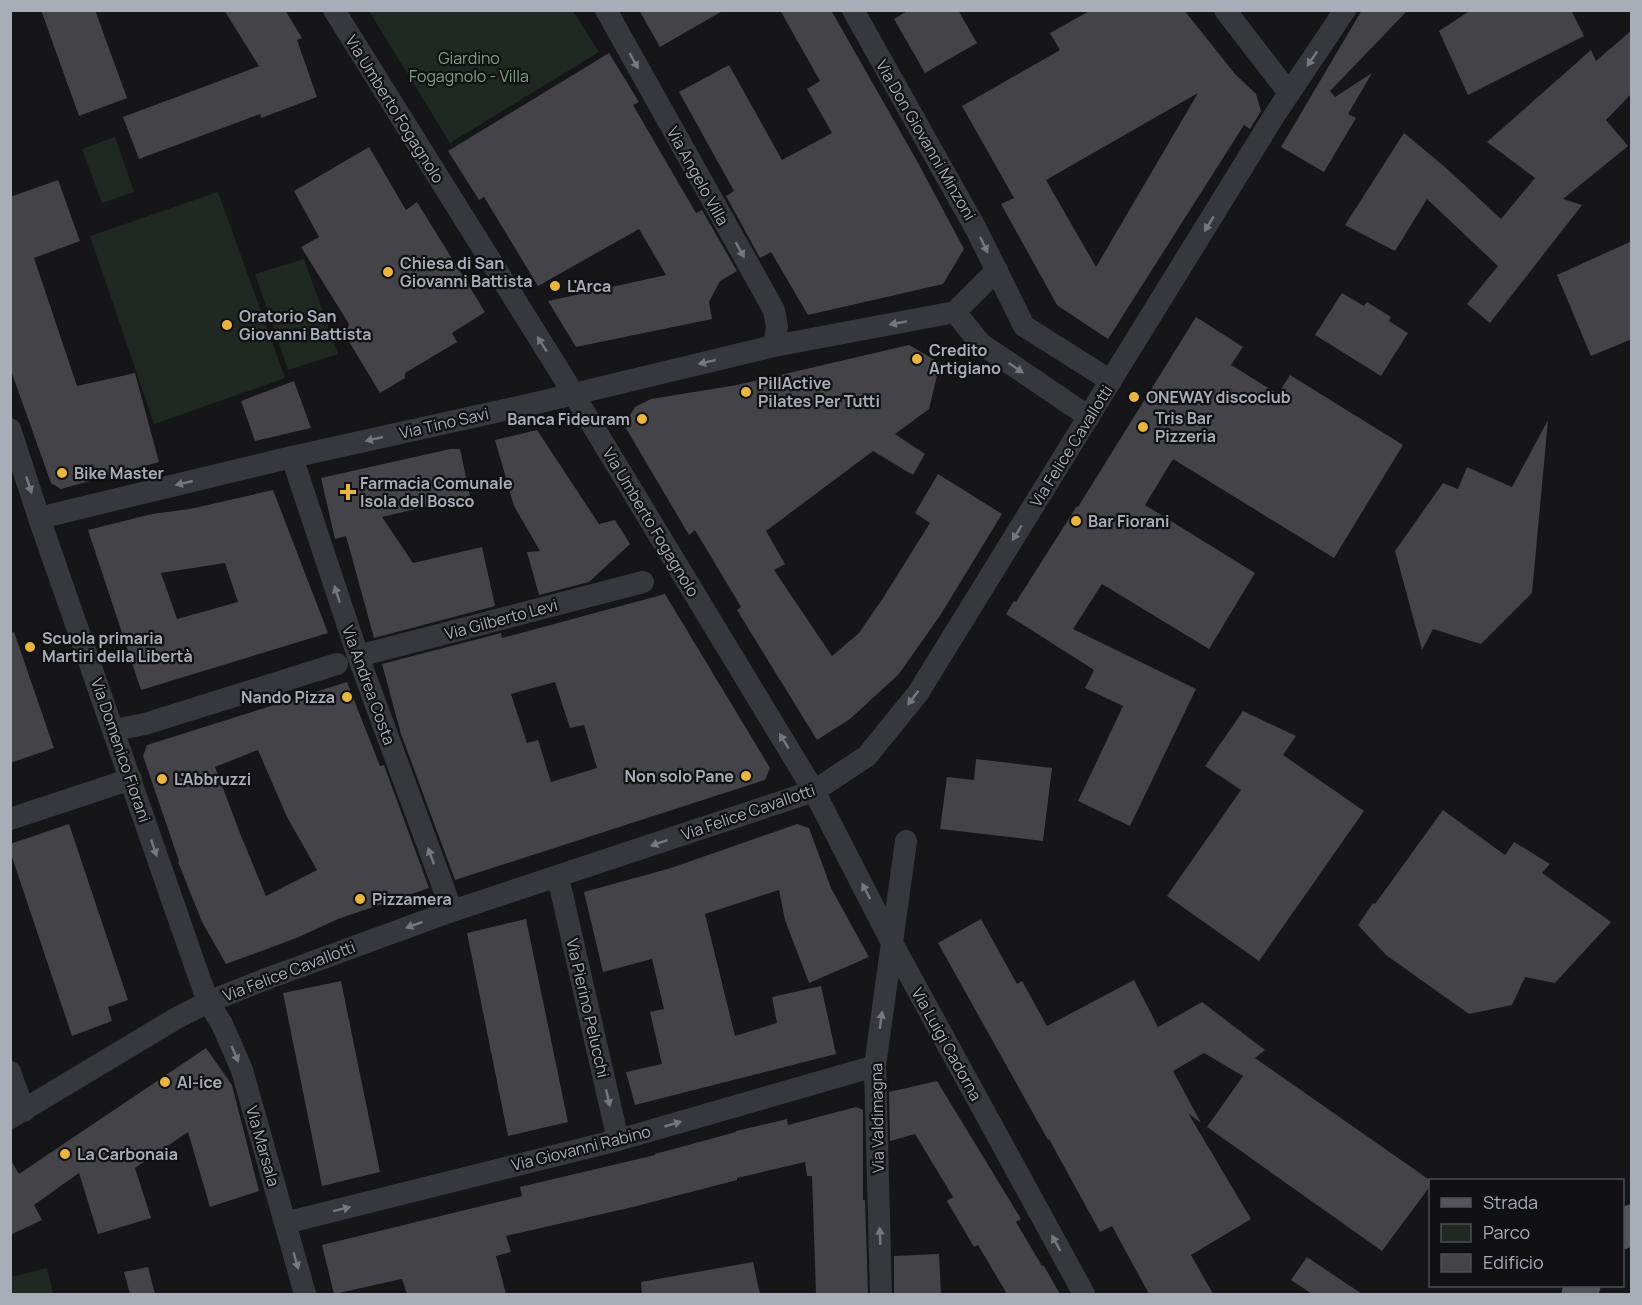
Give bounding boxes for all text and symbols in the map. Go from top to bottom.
street label: Via Umberto Fogagnolo [340,31,450,187]
park label: Giardino Fogagnolo - Villa [409,47,529,87]
one-way arrow [1307,51,1318,67]
one-way arrow [629,53,639,70]
street label: Via Don Giovanni Minzoni [871,56,981,224]
street label: Via Angelo Villa [662,123,734,229]
one-way arrow [1203,216,1214,232]
one-way arrow [979,236,989,253]
one-way arrow [735,242,745,259]
place label: Chiesa di San Giovanni Battista [400,252,533,292]
marker: Chiesa di San Giovanni Battista [381,265,395,279]
place label: L'Arca [567,275,611,297]
marker: L'Arca [548,279,562,293]
place label: Oratorio San Giovanni Battista [239,305,372,345]
marker: Oratorio San Giovanni Battista [220,318,234,332]
one-way arrow [888,319,907,328]
one-way arrow [537,336,548,352]
place label: Credito Artigiano [929,339,1001,379]
marker: Credito Artigiano [910,352,924,366]
one-way arrow [698,358,716,368]
one-way arrow [1008,362,1024,374]
place label: PillActive Pilates Per Tutti [758,372,880,412]
street label: Via Felice Cavallotti [1025,381,1117,511]
marker: PillActive Pilates Per Tutti [739,385,753,399]
place label: ONEWAY discoclub [1146,386,1291,408]
marker: ONEWAY discoclub [1127,390,1141,404]
street label: Via Tino Savi [397,402,491,444]
place label: Tris Bar Pizzeria [1155,407,1216,447]
place label: Banca Fideuram [507,408,630,430]
marker: Banca Fideuram [635,412,649,426]
marker: Tris Bar Pizzeria [1136,420,1150,434]
one-way arrow [364,435,383,444]
street label: Via Umberto Fogagnolo [598,443,704,601]
place label: Bike Master [74,462,164,484]
marker: Bike Master [55,466,69,480]
place label: Farmacia Comunale Isola del Bosco [360,472,513,512]
one-way arrow [25,476,34,494]
one-way arrow [174,478,193,488]
marker: Farmacia Comunale Isola del Bosco [341,485,355,499]
place label: Bar Fiorani [1088,510,1170,532]
marker: Bar Fiorani [1069,514,1083,528]
one-way arrow [1012,525,1023,541]
one-way arrow [332,585,342,603]
street label: Via Gilberto Levi [442,593,560,645]
street label: Via Andrea Costa [337,622,401,748]
place label: Scuola primaria Martiri della Libertà [42,627,193,667]
marker: Scuola primaria Martiri della Libertà [23,640,37,654]
street label: Via Domenico Fiorani [86,675,156,825]
place label: Nando Pizza [241,686,335,708]
marker: Nando Pizza [340,690,354,704]
one-way arrow [908,690,920,705]
one-way arrow [778,733,789,749]
place label: Non solo Pane [625,765,734,787]
place label: L'Abbruzzi [174,768,251,790]
marker: Non solo Pane [739,769,753,783]
marker: L'Abbruzzi [155,772,169,786]
street label: Via Felice Cavallotti [678,779,818,845]
one-way arrow [150,839,160,857]
one-way arrow [650,839,668,848]
one-way arrow [426,847,436,865]
one-way arrow [861,883,870,900]
place label: Pizzamera [372,888,452,910]
marker: Pizzamera [353,892,367,906]
one-way arrow [405,920,423,930]
street label: Via Felice Cavallotti [220,936,358,1006]
street label: Via Pierino Pelucchi [561,936,615,1080]
street label: Via Luigi Cadorna [907,983,987,1105]
one-way arrow [877,1011,886,1030]
one-way arrow [230,1045,240,1063]
street label: Via Valdimagna [865,1063,889,1173]
place label: Al-ice [177,1071,222,1093]
marker: Al-ice [158,1075,172,1089]
one-way arrow [604,1088,613,1107]
street label: Via Marsala [241,1103,285,1189]
one-way arrow [664,1119,682,1128]
street label: Via Giovanni Rabino [509,1120,653,1176]
place label: La Carbonaia [77,1143,178,1165]
marker: La Carbonaia [58,1147,72,1161]
legend [1429,1179,1624,1287]
text: Strada [1483,1190,1538,1214]
one-way arrow [333,1203,351,1213]
text: Parco [1483,1220,1530,1244]
one-way arrow [875,1227,884,1246]
one-way arrow [1051,1234,1061,1251]
text: Edificio [1483,1250,1544,1274]
one-way arrow [292,1252,301,1270]

